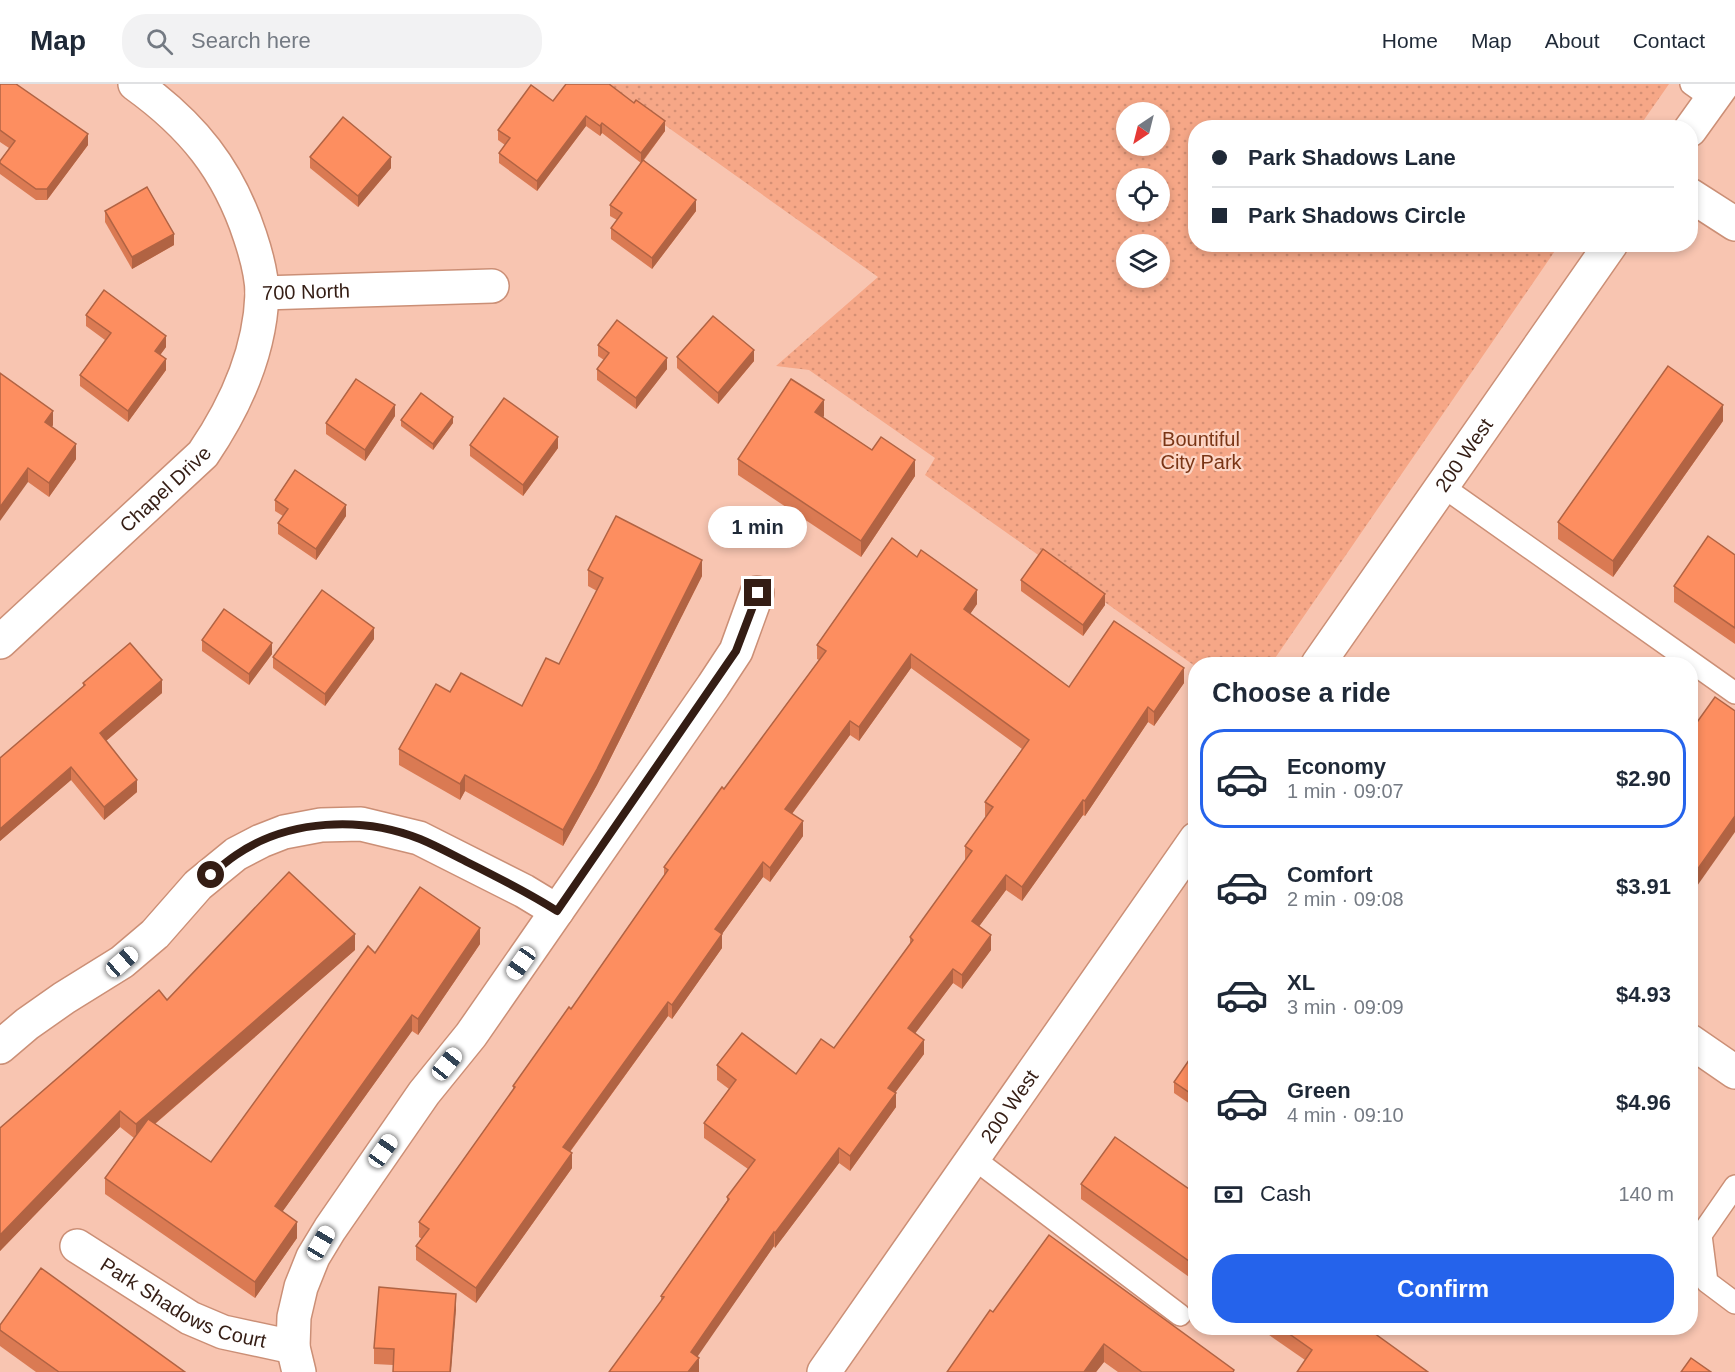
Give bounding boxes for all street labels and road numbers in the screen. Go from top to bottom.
street label: 700 North [262,279,350,304]
street label: 200 West [1431,414,1497,496]
street label: Chapel Drive [115,443,216,536]
street label: 200 West [976,1065,1043,1147]
street label: Park Shadows Court [97,1253,269,1352]

